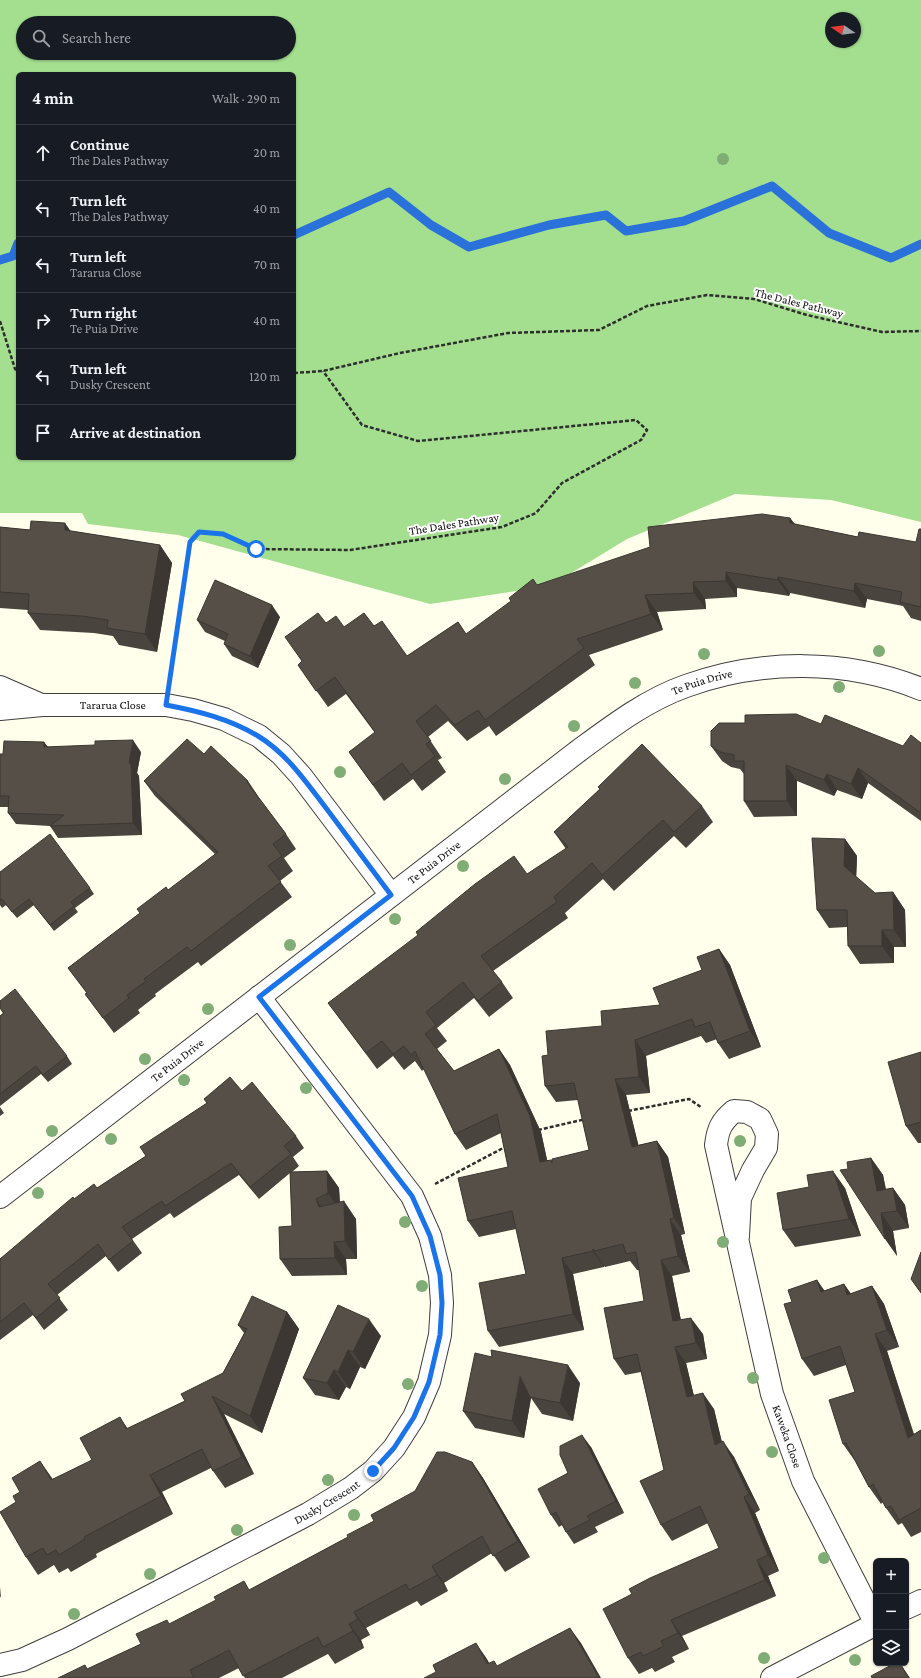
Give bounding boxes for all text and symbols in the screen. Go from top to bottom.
north arrow [825,12,861,48]
search box [16,16,296,60]
icon: search [30,27,52,49]
text: Search here [62,30,131,46]
text: 4 min [32,89,74,108]
text: Walk · 290 m [212,91,280,106]
text: Continue [70,137,129,153]
icon: ahead [32,142,54,164]
text: 20 m [254,145,280,160]
text: The Dales Pathway [70,153,169,168]
text: Turn left [70,193,126,209]
icon: left [32,198,54,220]
text: 40 m [253,201,280,216]
text: The Dales Pathway [70,209,169,224]
text: Turn left [70,249,126,265]
icon: left [32,254,54,276]
text: 70 m [254,257,280,272]
text: Tararua Close [70,265,141,280]
street label: The Dales Pathway [753,285,845,321]
text: Turn right [70,305,137,321]
icon: right [32,310,54,332]
text: 40 m [253,313,280,328]
text: Te Puia Drive [70,321,138,336]
text: Turn left [70,361,126,377]
icon: left [32,366,54,388]
text: 120 m [249,369,280,384]
text: Dusky Crescent [70,377,150,392]
icon: arrive [32,422,54,444]
text: Arrive at destination [70,425,201,441]
street label: The Dales Pathway [408,510,500,538]
route start [247,540,265,558]
street label: Te Puia Drive [669,666,734,698]
street label: Tararua Close [80,698,146,712]
street label: Te Puia Drive [405,838,463,887]
street label: Te Puia Drive [148,1035,207,1085]
street label: Kaweka Close [770,1403,805,1470]
route end [364,1462,382,1480]
street label: Dusky Crescent [292,1476,363,1527]
map controls [873,1558,909,1666]
button: + [873,1558,909,1594]
button: − [873,1594,909,1630]
button: layers [873,1630,909,1666]

